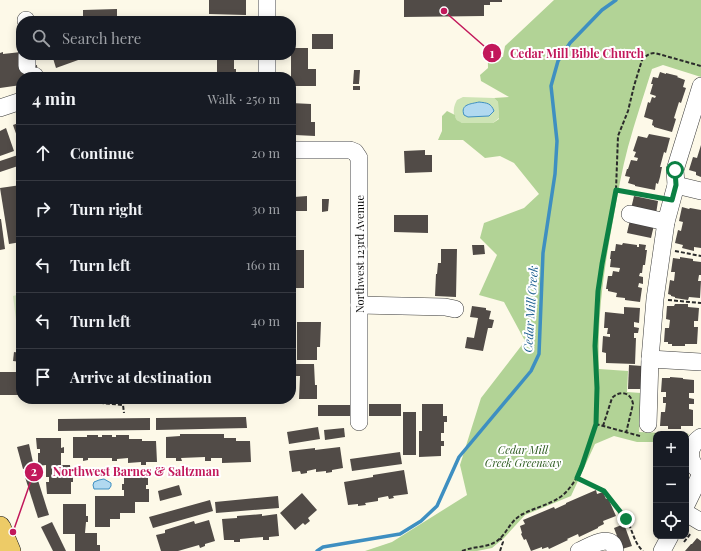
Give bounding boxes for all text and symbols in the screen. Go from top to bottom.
search box [16,16,296,60]
icon: search [30,27,52,49]
text: Search here [62,28,141,48]
callout: Cedar Mill Bible Church [482,41,652,65]
text: 1 [490,45,495,61]
text: Cedar Mill Bible Church [510,45,645,61]
text: 4 min [32,87,76,109]
text: Walk · 250 m [208,90,280,107]
icon: ahead [32,142,54,164]
text: Continue [70,143,134,163]
text: 20 m [251,144,280,161]
route start [666,161,684,179]
street label: Northwest 123rd Avenue [352,195,367,313]
icon: right [32,198,54,220]
text: Turn right [70,199,143,219]
text: 30 m [252,200,280,217]
icon: left [32,254,54,276]
text: Turn left [70,255,131,275]
text: 160 m [246,256,280,273]
water label: Cedar Mill Creek [519,265,541,353]
icon: left [32,310,54,332]
text: Turn left [70,311,131,331]
text: 40 m [251,312,280,329]
icon: arrive [32,366,54,388]
text: Arrive at destination [70,367,212,387]
map controls [653,431,689,539]
button: + [653,431,689,467]
park label: Cedar Mill Creek Greenway [485,442,562,470]
callout: Northwest Barnes & Saltzman [24,460,227,484]
text: 2 [31,463,37,479]
text: Northwest Barnes & Saltzman [53,463,220,479]
button: − [653,467,689,503]
button: locate [653,503,689,539]
route end [617,510,635,528]

